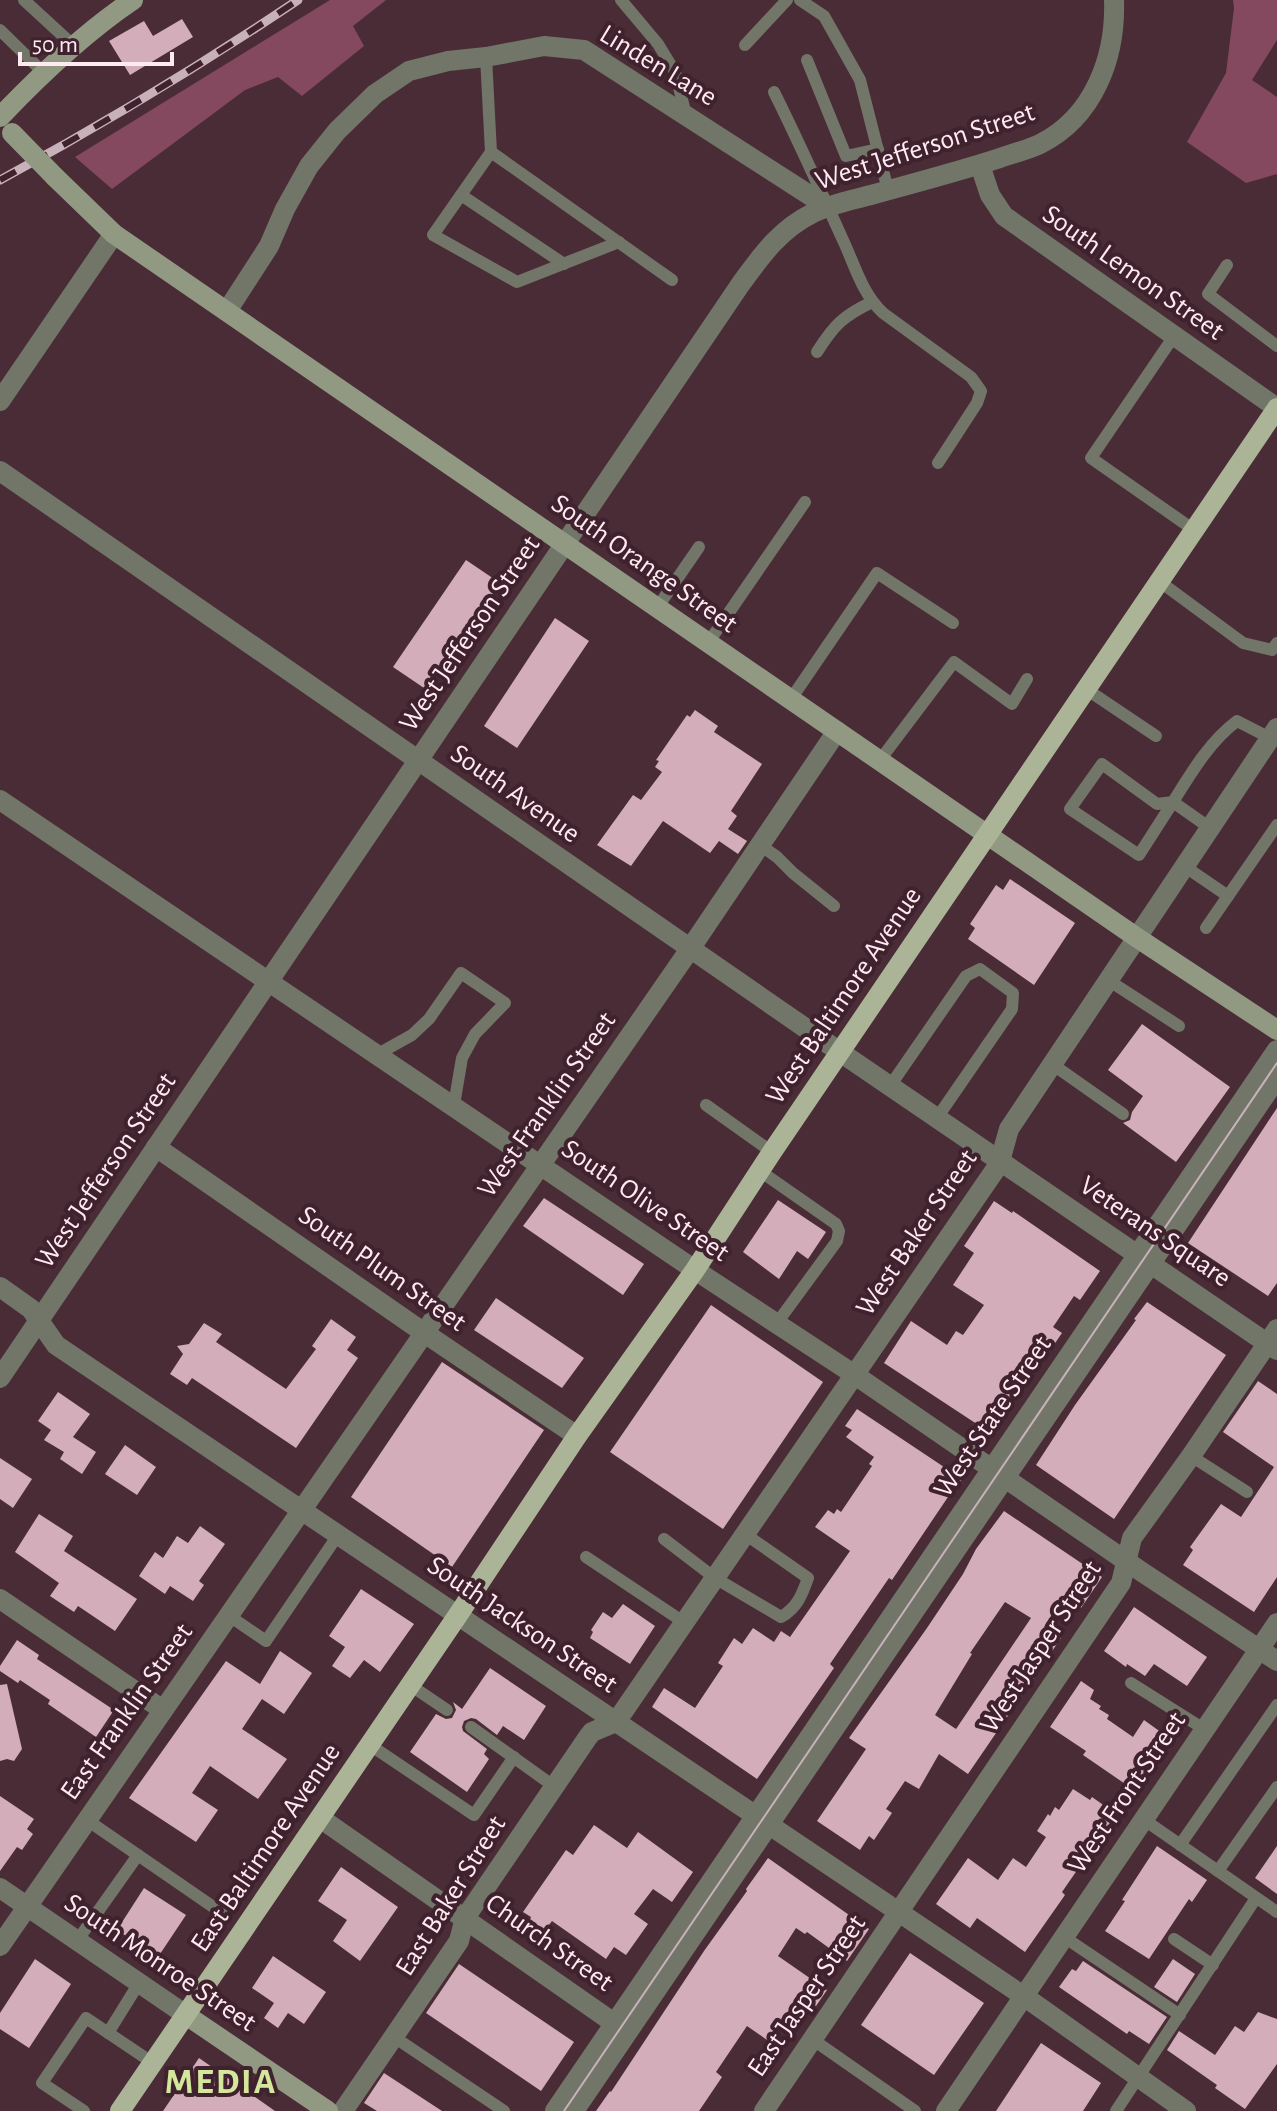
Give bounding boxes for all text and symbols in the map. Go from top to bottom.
scale bar [20,16,172,66]
street label: Linden Lane [595,20,721,112]
text: 50 m [32,33,78,57]
street label: West Jefferson Street [812,98,1038,196]
street label: South Lemon Street [1037,200,1229,346]
street label: South Orange Street [546,490,742,638]
street label: West Jefferson Street [394,531,546,737]
street label: South Avenue [445,739,585,849]
street label: West Baltimore Avenue [761,882,927,1110]
street label: West Franklin Street [473,1007,621,1203]
street label: West Jefferson Street [30,1068,182,1274]
street label: South Olive Street [556,1135,734,1267]
street label: West Baker Street [851,1145,983,1321]
street label: Veterans Square [1074,1171,1236,1293]
street label: South Plum Street [293,1201,471,1337]
street label: West State Street [929,1331,1057,1503]
street label: South Jackson Street [422,1551,622,1699]
street label: West Jasper Street [975,1556,1107,1738]
street label: East Franklin Street [56,1619,198,1805]
street label: West Front Street [1063,1707,1191,1879]
street label: East Baltimore Avenue [186,1739,346,1957]
street label: East Baker Street [391,1811,511,1981]
street label: South Monroe Street [59,1889,261,2037]
street label: Church Street [480,1889,618,1997]
street label: East Jasper Street [743,1910,871,2082]
district label: MEDIA [165,2064,277,2100]

